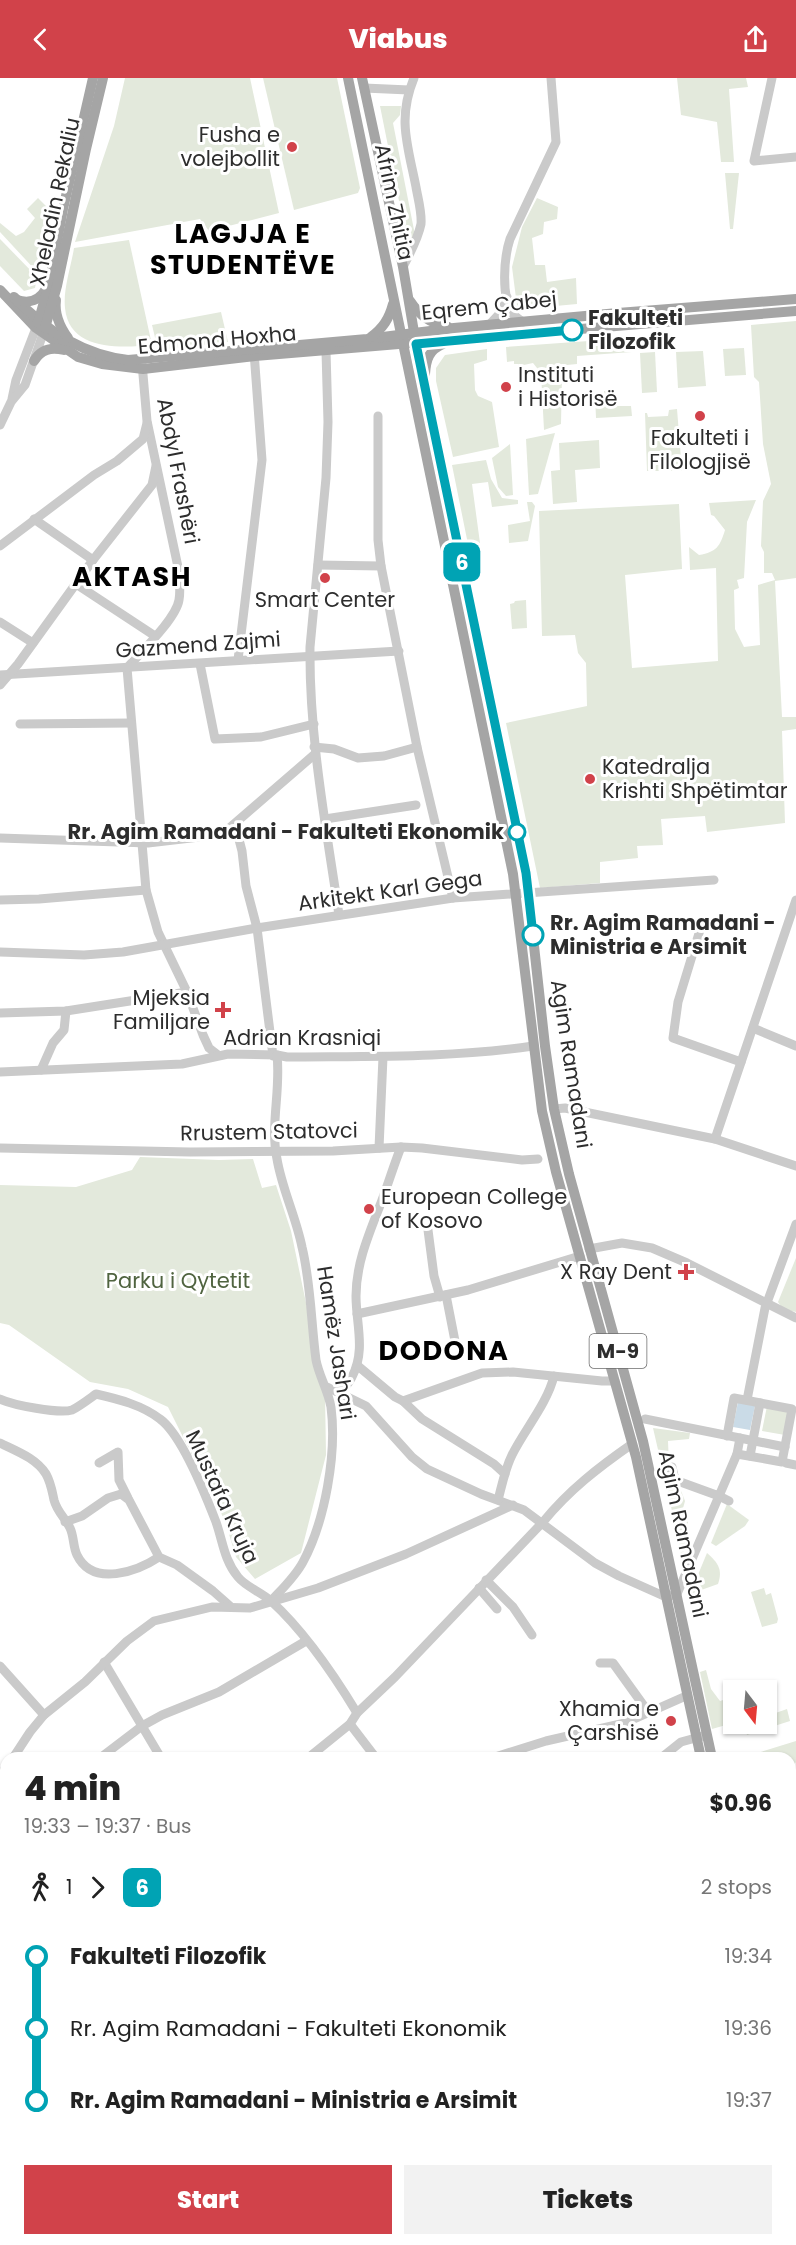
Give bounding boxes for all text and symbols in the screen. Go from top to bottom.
text: Viabus [348,20,448,57]
icon: back [24,23,57,56]
icon: share [739,23,772,56]
street label: Xheladin Rekaliu [22,115,87,289]
place label: Fusha e volejbollit [181,120,280,173]
marker: Fusha e volejbollit [285,140,299,154]
street label: Afrim Zhitia [368,141,421,263]
district label: LAGJJA E STUDENTËVE [150,215,336,283]
street label: Eqrem Çabej [420,284,558,327]
place label: Fakulteti Filozofik [588,303,683,356]
street label: Edmond Hoxha [137,318,297,361]
marker: Fakulteti Filozofik [561,319,583,341]
place label: Instituti i Historisë [518,360,618,413]
marker: Instituti i Historisë [499,380,513,394]
street label: Abdyl Frashëri [150,395,207,546]
marker: Fakulteti i Filologjisë [693,409,707,423]
place label: Fakulteti i Filologjisë [649,423,751,476]
line badge: 6 [442,542,482,582]
text: 6 [455,548,469,577]
district label: AKTASH [72,558,192,595]
marker: Smart Center [318,571,332,585]
place label: Smart Center [255,585,395,614]
street label: Gazmend Zajmi [114,624,282,665]
place label: Katedralja Krishti Shpëtimtar [602,752,788,805]
marker: Katedralja Krishti Shpëtimtar [583,772,597,786]
place label: Rr. Agim Ramadani - Fakulteti Ekonomik [68,817,504,846]
marker: Rr. Agim Ramadani - Fakulteti Ekonomik [508,823,526,841]
street label: Arkitekt Karl Gega [296,863,484,918]
place label: Rr. Agim Ramadani - Ministria e Arsimit [550,908,776,961]
marker: Rr. Agim Ramadani - Ministria e Arsimit [522,924,544,946]
street label: Agim Ramadani [544,977,599,1150]
place label: Mjeksia Familjare [113,983,210,1036]
marker: Mjeksia Familjare [214,1001,232,1019]
street label: Adrian Krasniqi [223,1023,381,1052]
street label: Rrustem Statovci [180,1115,358,1148]
place label: European College of Kosovo [381,1182,567,1235]
marker: European College of Kosovo [362,1202,376,1216]
place label: X Ray Dent [560,1257,672,1286]
marker: X Ray Dent [677,1263,695,1281]
street label: Hamëz Jashari [310,1264,363,1422]
park label: Parku i Qytetit [106,1266,250,1295]
district label: DODONA [379,1332,509,1369]
road number: M-9 [590,1334,646,1368]
street label: Mustafa Kruja [179,1425,266,1568]
street label: Agim Ramadani [652,1447,715,1620]
north arrow [723,1680,777,1734]
map controls [723,1680,777,1734]
place label: Xhamia e Çarshisë [559,1694,659,1747]
marker: Xhamia e Çarshisë [664,1714,678,1728]
text: 4 min [24,1765,121,1812]
text: $0.96 [709,1788,772,1819]
text: 19:33 – 19:37 · Bus [24,1812,191,1840]
icon: walk [24,1871,57,1904]
icon: forward [81,1871,114,1904]
text: 1 [66,1873,72,1901]
text: 6 [135,1873,149,1902]
text: 2 stops [701,1873,772,1901]
text: Fakulteti Filozofik [70,1941,266,1972]
text: 19:34 [724,1942,772,1970]
text: Rr. Agim Ramadani - Fakulteti Ekonomik [70,2013,507,2044]
text: 19:36 [724,2014,772,2042]
text: Rr. Agim Ramadani - Ministria e Arsimit [70,2085,517,2116]
text: 19:37 [726,2086,772,2114]
button: Start [24,2165,392,2234]
button: Tickets [404,2165,772,2234]

